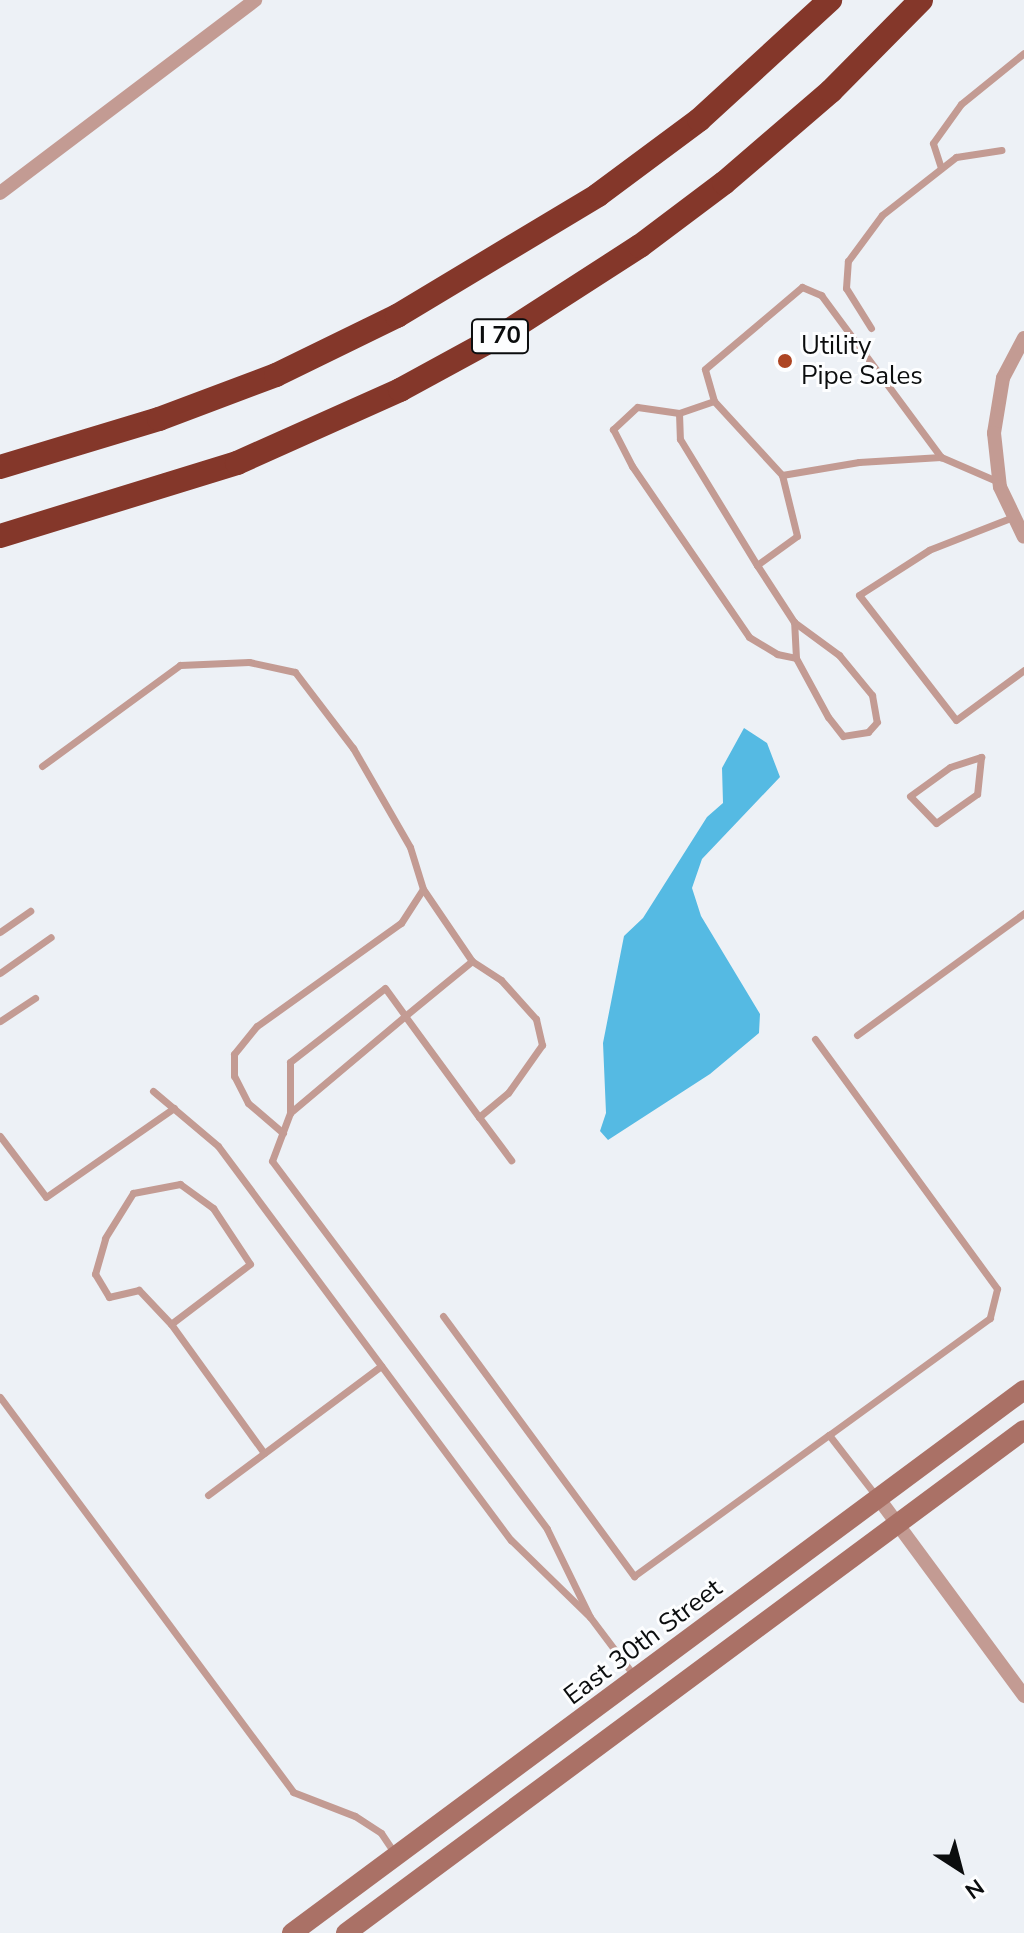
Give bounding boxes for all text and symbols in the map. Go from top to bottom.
road number: I 70 [470,316,530,356]
place label: Utility Pipe Sales [801,330,923,392]
marker: Utility Pipe Sales [776,352,794,370]
street label: East 30th Street [558,1572,728,1712]
north arrow [920,1829,1000,1909]
text: N [959,1871,990,1905]

